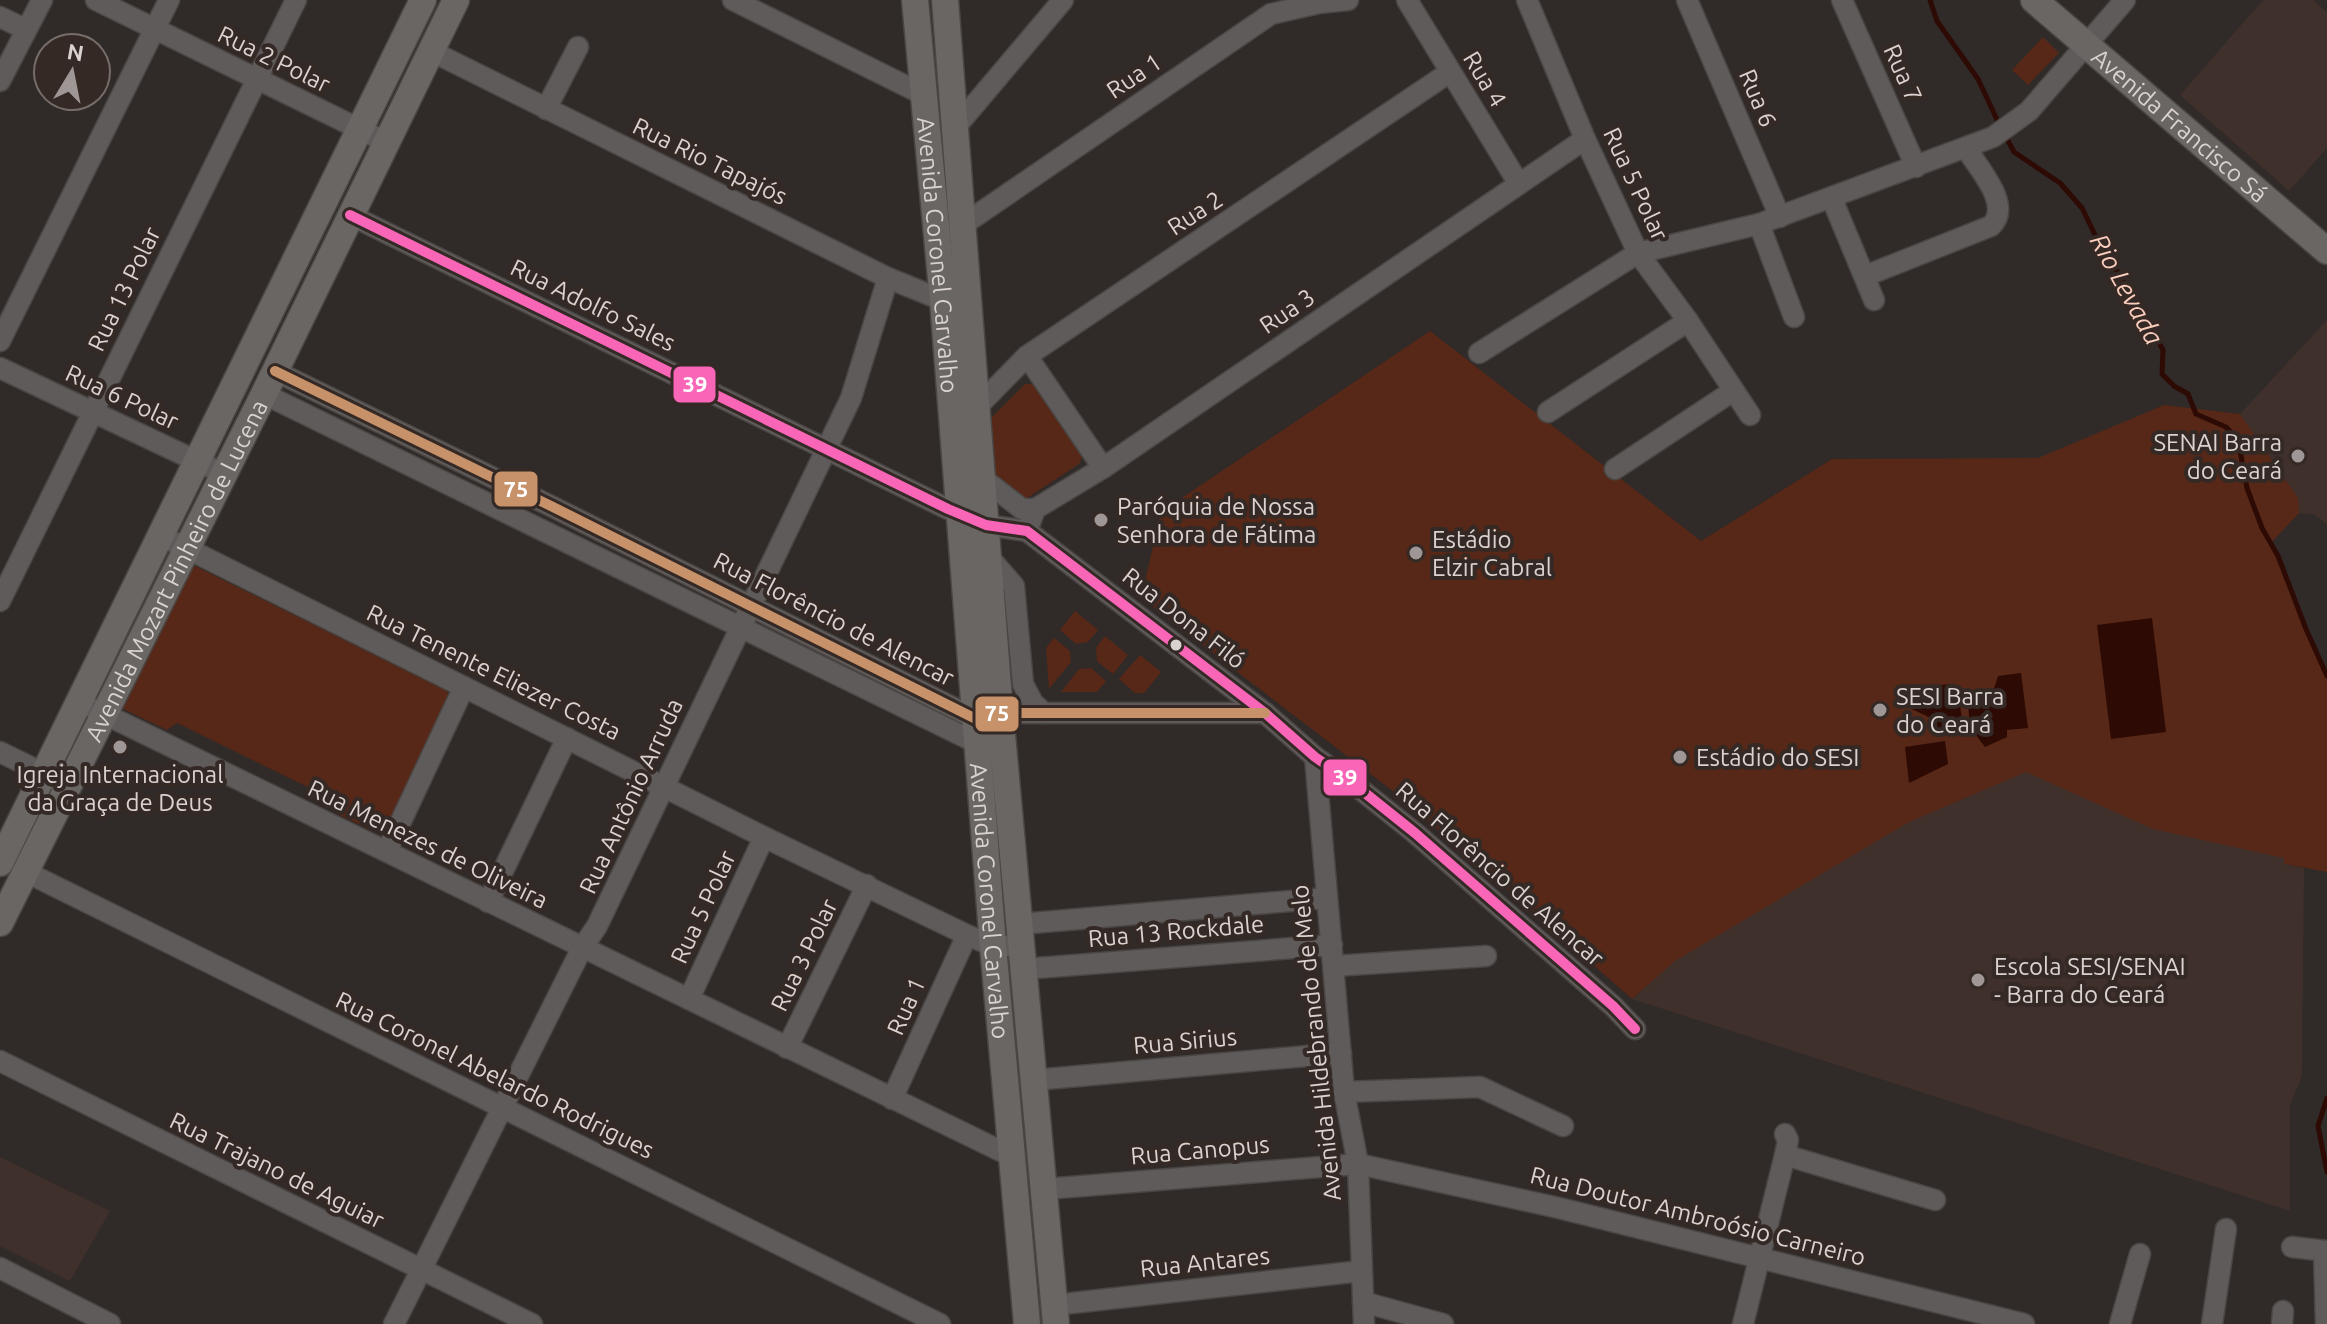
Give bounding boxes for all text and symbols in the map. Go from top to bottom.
street label: Rua 2 Polar [214,20,334,98]
north arrow [32,32,112,112]
text: N [65,38,86,66]
street label: Rua 7 [1878,40,1928,106]
street label: Avenida Francisco Sá [2087,42,2273,207]
street label: Rua 4 [1458,46,1512,112]
street label: Rua 1 [1102,48,1166,104]
street label: Rua 6 [1734,65,1782,131]
street label: Rua Rio Tapajós [628,112,792,210]
street label: Avenida Coronel Carvalho [912,116,964,394]
street label: Rua 5 Polar [1598,123,1674,245]
street label: Rua 2 [1162,185,1228,241]
street label: Rua 13 Polar [82,222,166,356]
water label: Rio Levada [2085,229,2169,349]
street label: Rua Adolfo Sales [506,253,680,357]
street label: Rua 3 [1255,283,1319,339]
street label: Rua 6 Polar [61,359,183,435]
line badge: 39 [672,365,717,404]
text: 39 [683,371,707,396]
street label: Avenida Mozart Pinheiro de Lucena [79,395,272,746]
place label: SENAI Barra do Ceará [2154,429,2282,484]
marker: SENAI Barra do Ceará [2289,447,2307,465]
line badge: 75 [493,470,539,508]
text: 75 [504,476,528,501]
place label: Paróquia de Nossa Senhora de Fátima [1117,493,1316,548]
marker: Paróquia de Nossa Senhora de Fátima [1092,511,1110,529]
place label: Estádio Elzir Cabral [1432,526,1552,581]
marker: Estádio Elzir Cabral [1407,544,1425,562]
street label: Rua Florêncio de Alencar [709,547,959,691]
street label: Rua Dona Filó [1117,562,1251,674]
street label: Rua Tenente Eliezer Costa [363,599,625,745]
unlabelled marker [1168,637,1184,653]
place label: SESI Barra do Ceará [1896,683,2004,738]
street label: Rua Antônio Arruda [574,694,688,898]
line badge: 75 [974,695,1020,733]
text: 75 [985,700,1009,725]
marker: SESI Barra do Ceará [1871,701,1889,719]
marker: Igreja Internacional da Graça de Deus [111,738,129,756]
place label: Estádio do SESI [1696,744,1859,771]
marker: Estádio do SESI [1671,748,1689,766]
line badge: 39 [1322,758,1368,797]
place label: Igreja Internacional da Graça de Deus [17,761,223,816]
street label: Avenida Coronel Carvalho [965,762,1015,1040]
text: 39 [1333,764,1357,789]
street label: Rua Menezes de Oliveira [304,774,552,914]
street label: Rua Florêncio de Alencar [1391,777,1609,971]
street label: Rua 5 Polar [665,846,741,968]
street label: Avenida Hildebrando de Melo [1286,884,1346,1202]
street label: Rua 3 Polar [765,895,843,1015]
street label: Rua 13 Rockdale [1087,910,1265,952]
place label: Escola SESI/SENAI - Barra do Ceará [1994,953,2186,1008]
marker: Escola SESI/SENAI - Barra do Ceará [1969,971,1987,989]
street label: Rua 1 [881,973,931,1039]
street label: Rua Coronel Abelardo Rodrigues [332,986,658,1164]
street label: Rua Sirius [1132,1023,1238,1059]
street label: Rua Trajano de Aguiar [165,1106,389,1234]
street label: Rua Canopus [1129,1130,1271,1170]
street label: Rua Doutor Ambroósio Carneiro [1528,1161,1868,1271]
street label: Rua Antares [1139,1242,1271,1282]

